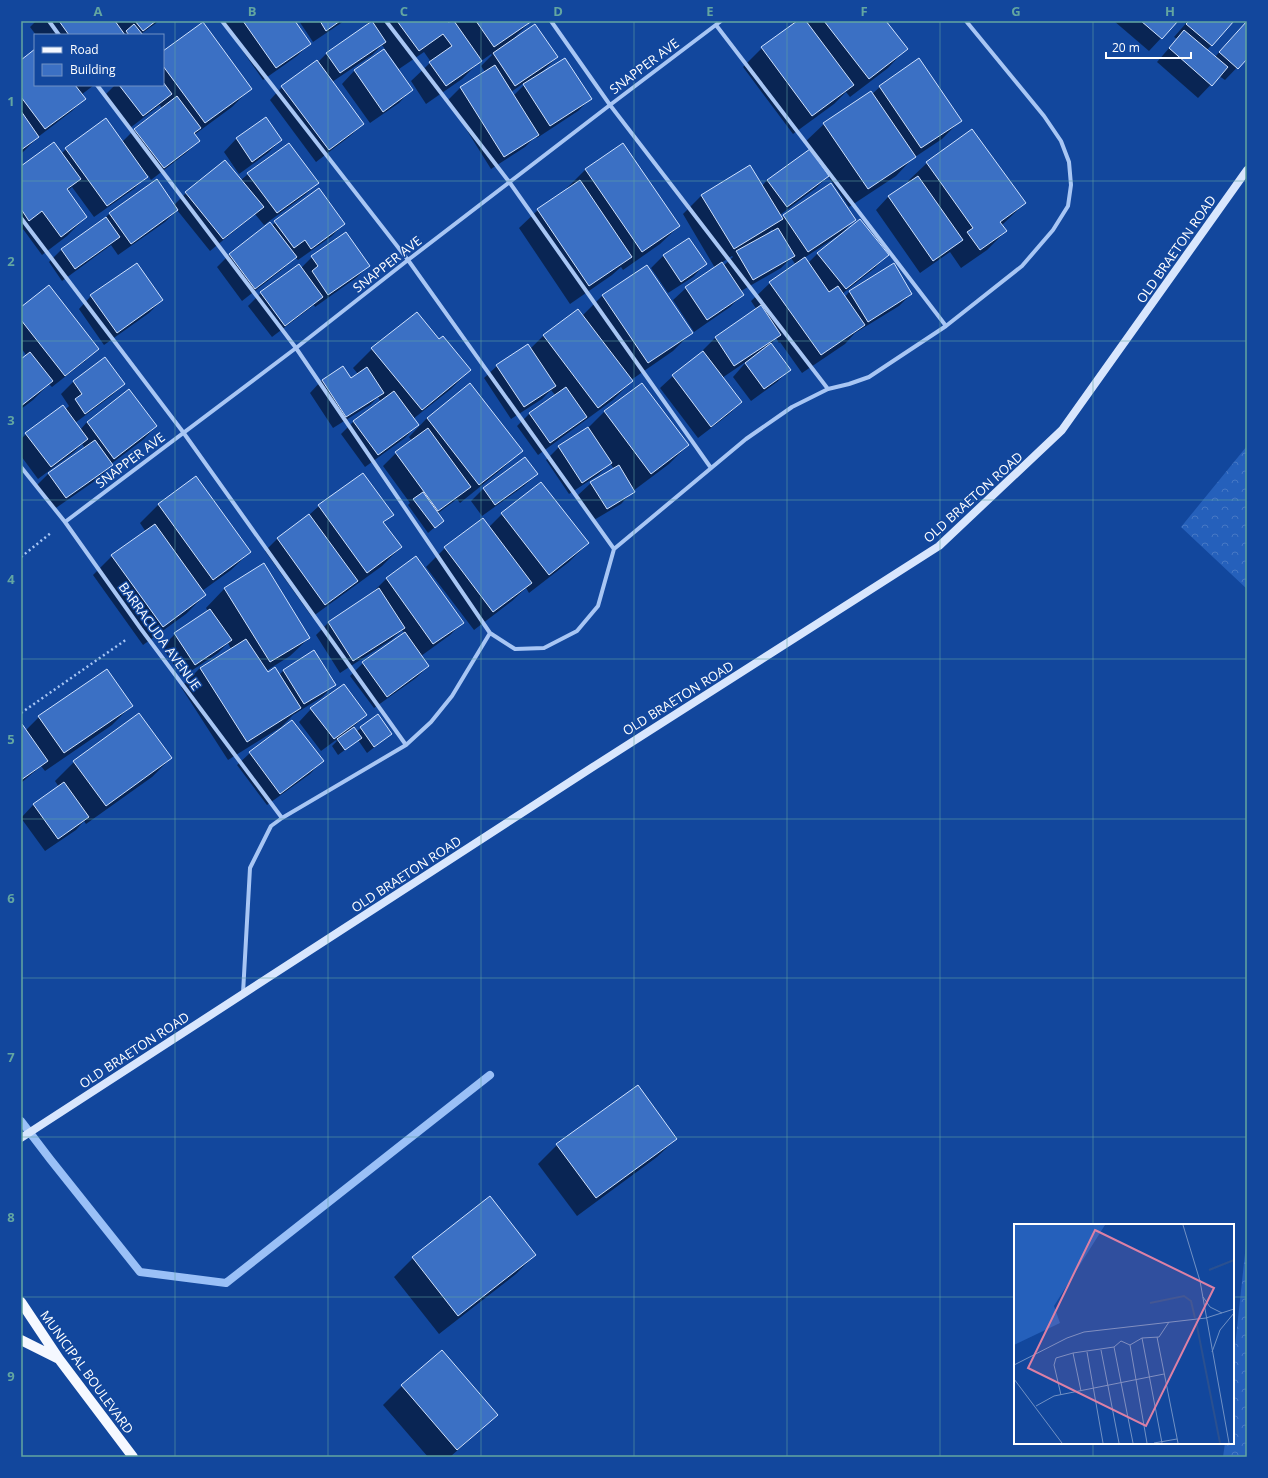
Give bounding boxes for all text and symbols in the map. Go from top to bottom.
text: A [94,2,103,20]
text: B [248,2,257,20]
text: C [400,2,408,20]
text: D [553,2,563,20]
text: E [706,2,714,20]
text: F [860,2,868,20]
text: G [1011,2,1021,20]
text: H [1165,2,1175,20]
legend [34,34,164,86]
street label: SNAPPER AVE [606,34,682,98]
scale bar [1106,34,1191,60]
text: 20 m [1112,39,1140,56]
text: Road [70,41,99,58]
text: Building [70,61,116,78]
text: 1 [7,92,15,110]
street label: OLD BRAETON ROAD [1132,191,1220,307]
street label: SNAPPER AVE [349,231,425,297]
text: 2 [7,252,15,270]
text: 3 [7,411,15,429]
street label: SNAPPER AVE [92,428,168,492]
street label: OLD BRAETON ROAD [919,448,1027,546]
text: 4 [7,570,15,588]
street label: BARRACUDA AVENUE [115,578,205,694]
street label: OLD BRAETON ROAD [619,657,737,739]
text: 5 [7,730,15,748]
street label: OLD BRAETON ROAD [348,832,464,916]
text: 6 [7,889,15,907]
street label: OLD BRAETON ROAD [76,1008,192,1092]
text: 7 [7,1048,15,1066]
text: 8 [7,1208,15,1226]
inset map [1014,1224,1234,1444]
street label: MUNICIPAL BOULEVARD [36,1307,138,1437]
text: 9 [7,1367,15,1385]

